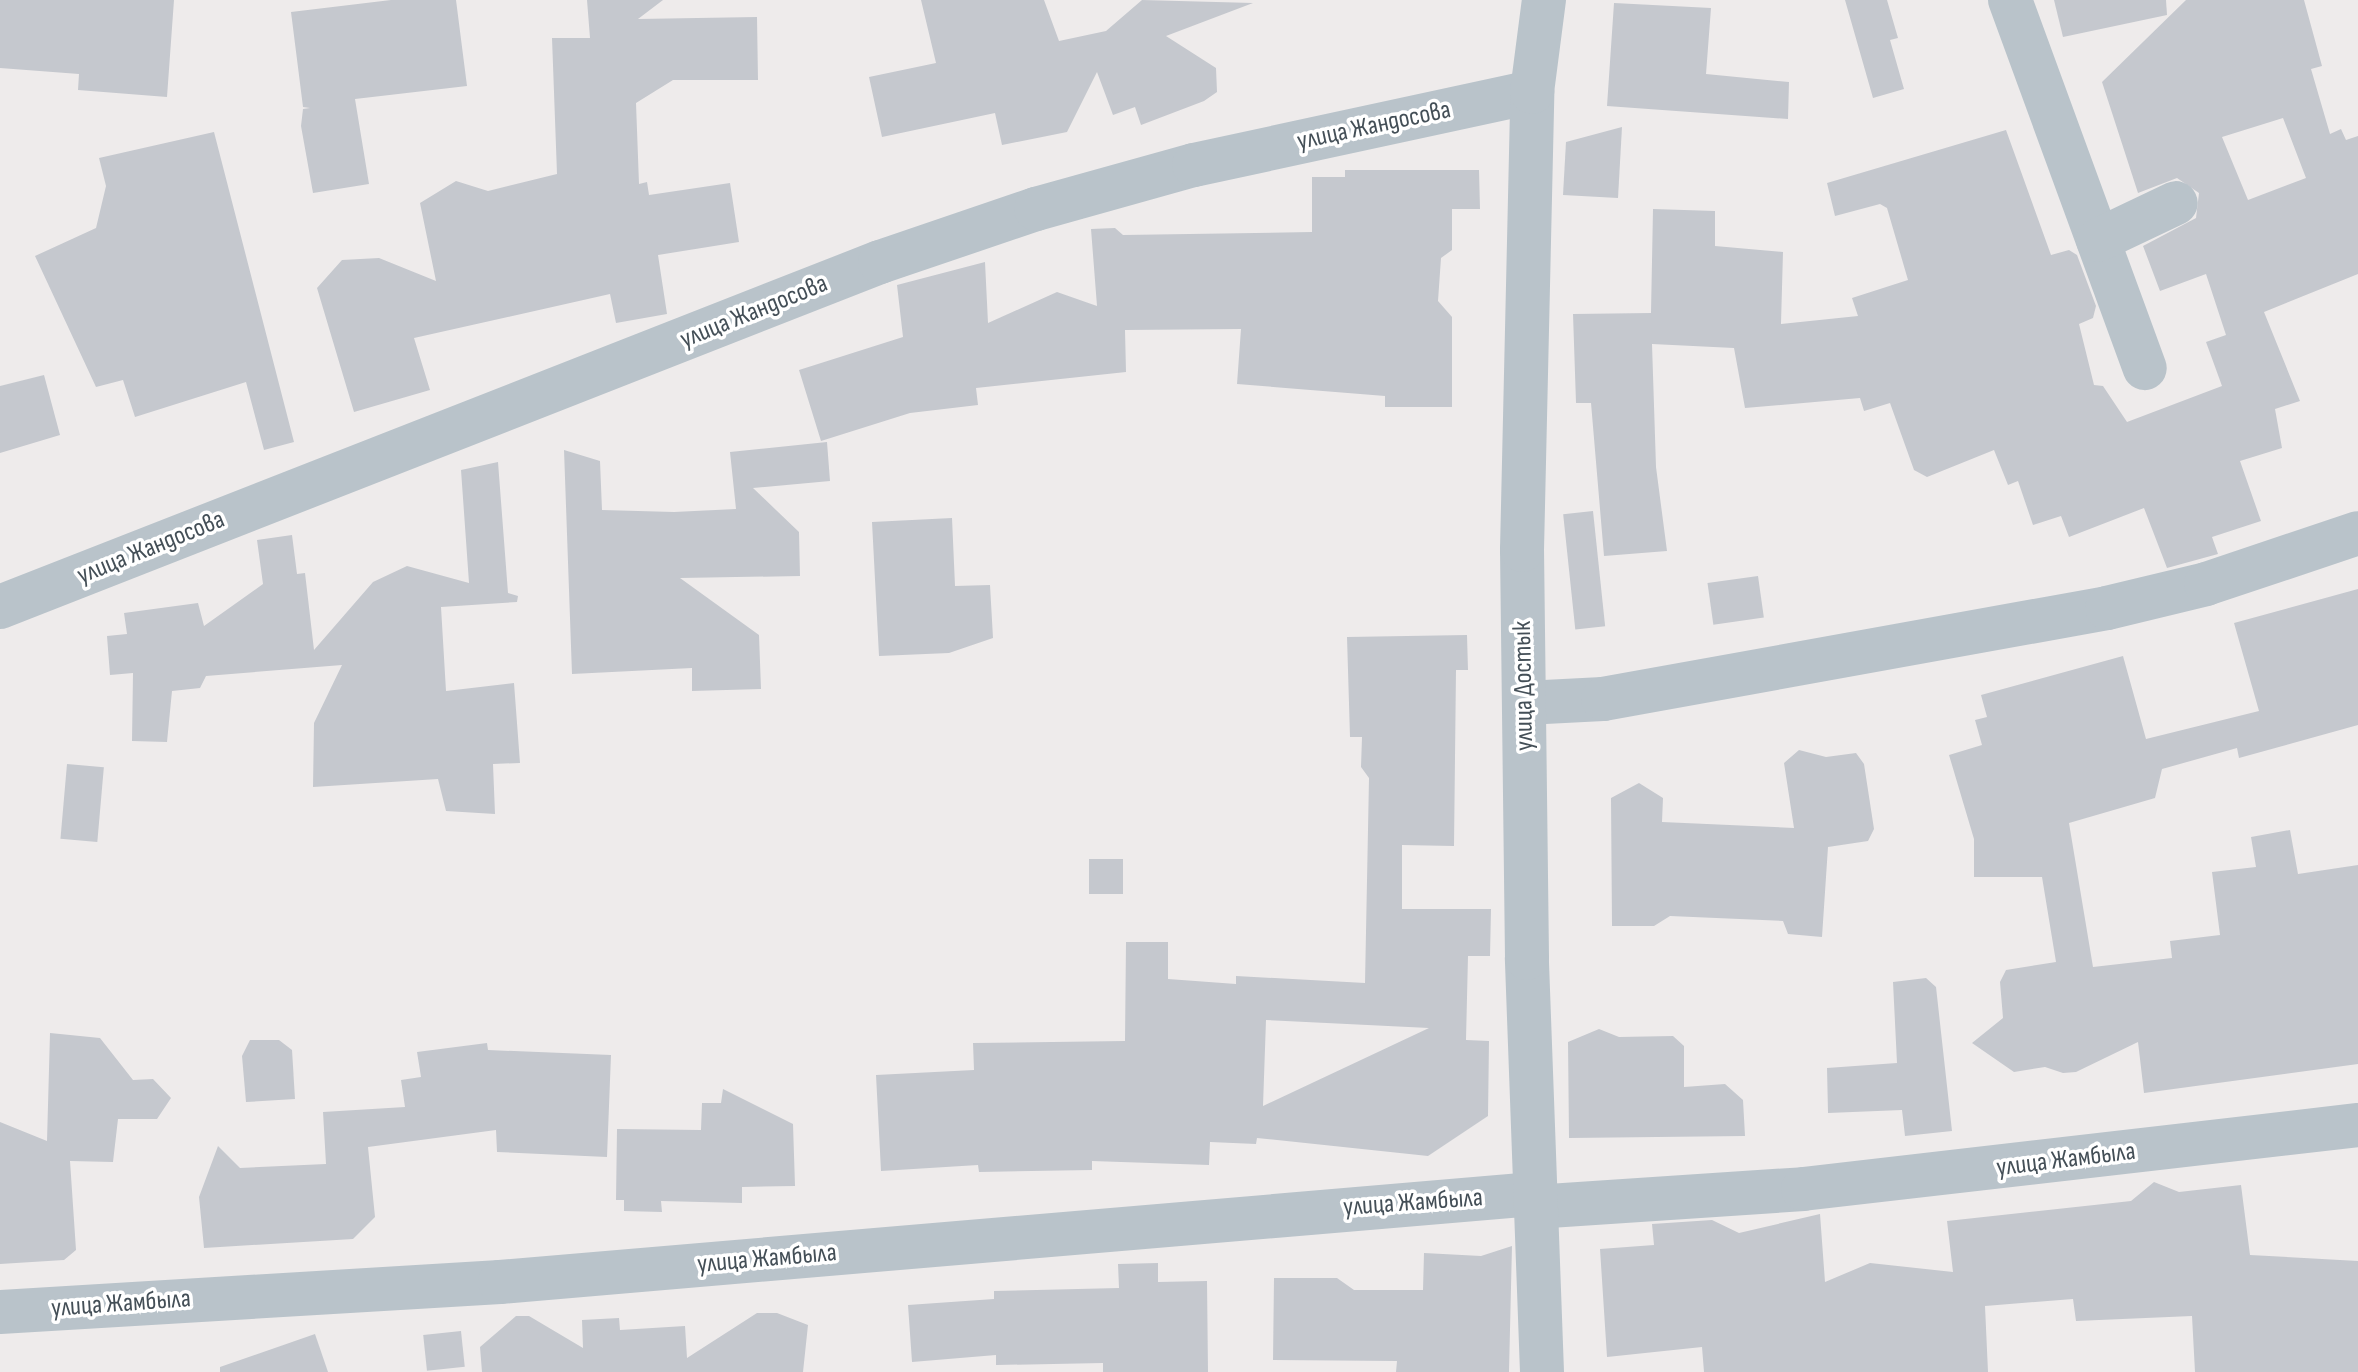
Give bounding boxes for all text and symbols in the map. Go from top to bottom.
street label: улица Жандосова [1294,95,1454,157]
street label: улица Жандосова [676,268,832,356]
street label: улица Жандосова [73,504,229,592]
street label: улица Достык [1507,621,1541,751]
street label: улица Жамбыла [1995,1136,2137,1184]
street label: улица Жамбыла [1342,1183,1484,1223]
street label: улица Жамбыла [696,1237,838,1281]
street label: улица Жамбыла [50,1284,192,1324]

